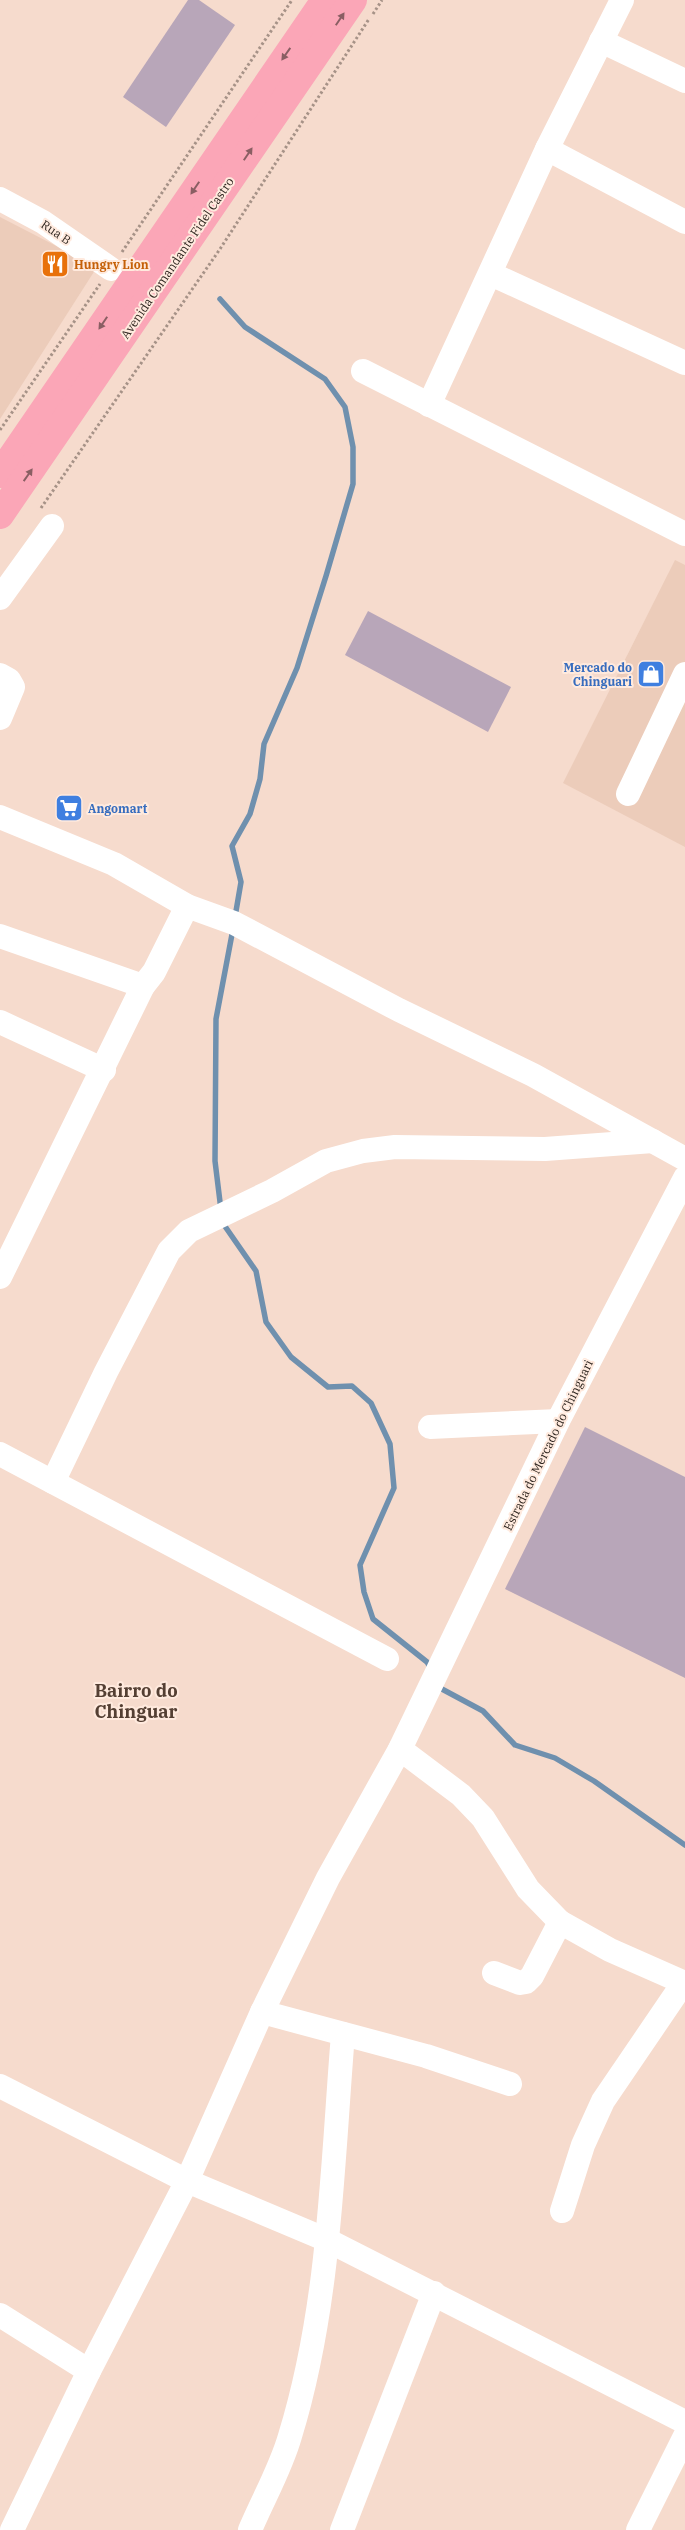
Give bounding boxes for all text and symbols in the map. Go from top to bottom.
one-way arrow [335,13,345,26]
one-way arrow [281,47,291,61]
one-way arrow [243,147,253,160]
street label: Avenida Comandante Fidel Castro [117,174,237,341]
one-way arrow [190,182,200,195]
street label: Rua B [38,217,74,247]
restaurant icon: Hungry Lion [40,249,70,279]
place label: Hungry Lion [74,257,149,272]
one-way arrow [98,316,108,329]
one-way arrow [23,468,33,482]
shop icon: Mercado do Chinguari [636,659,666,689]
place label: Mercado do Chinguari [563,660,632,689]
supermarket icon: Angomart [54,793,84,823]
place label: Angomart [88,801,148,816]
street label: Estrada do Mercado do Chinguari [500,1357,596,1533]
district label: Bairro do Chinguar [94,1679,178,1723]

